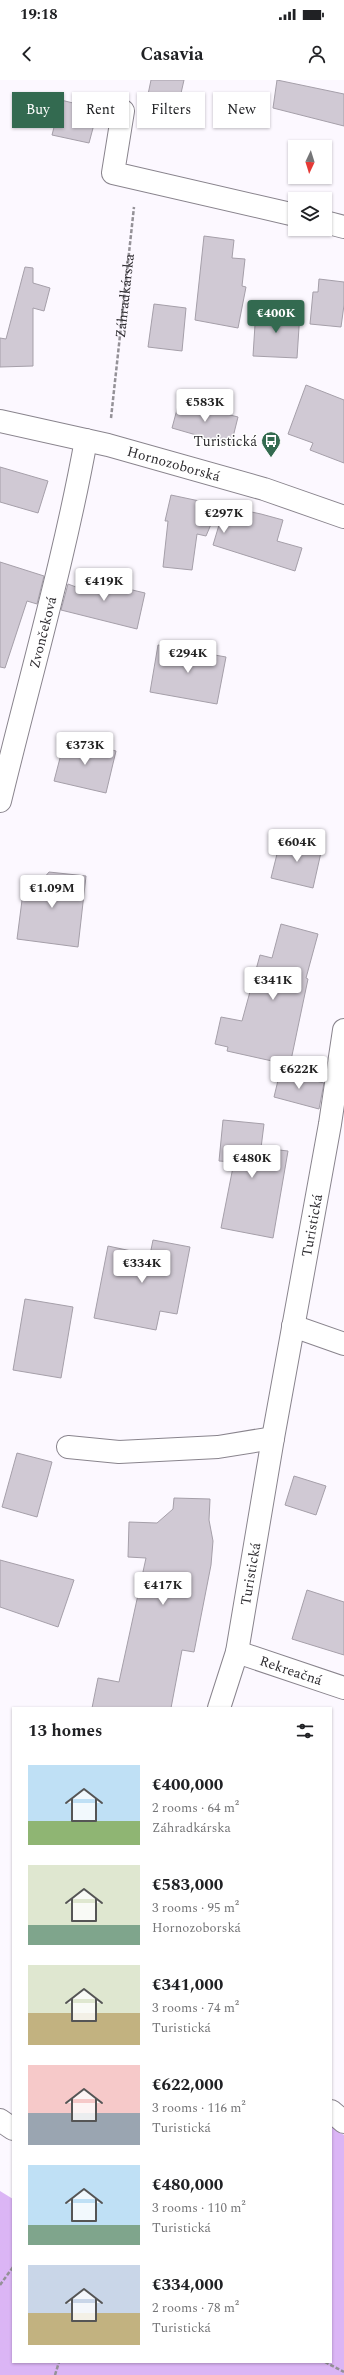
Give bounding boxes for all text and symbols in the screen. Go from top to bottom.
text: 19:18 [20,3,58,26]
text: Casavia [140,41,204,68]
icon: back [16,43,38,65]
icon: person [306,43,328,65]
chip: Buy [12,92,64,128]
chip: Rent [72,92,129,128]
chip: Filters [137,92,205,128]
chip: New [213,92,270,128]
north arrow [288,140,332,184]
map controls [288,140,332,236]
button: layers [288,192,332,236]
street label: Záhradkárska [109,252,139,339]
pin: €400K [248,300,304,334]
text: €400K [256,303,296,323]
pin: €583K [177,389,233,423]
text: €583K [185,392,225,412]
bus stop icon: Turistická [260,430,282,458]
place label: Turistická [194,431,257,452]
street label: Hornozoborská [125,440,223,487]
pin: €297K [196,500,252,534]
text: €297K [204,503,244,523]
pin: €419K [76,568,132,602]
text: €419K [84,571,124,591]
street label: Zvončeková [23,594,62,671]
pin: €294K [160,640,216,674]
text: €294K [168,643,208,663]
pin: €373K [57,732,113,766]
text: €373K [65,735,105,755]
pin: €604K [269,829,325,863]
text: €604K [277,832,317,852]
pin: €1.09M [19,875,85,909]
text: €1.09M [29,878,75,898]
pin: €341K [245,967,301,1001]
text: €341K [253,970,293,990]
pin: €622K [271,1056,327,1090]
text: €622K [279,1059,319,1079]
pin: €480K [224,1145,280,1179]
text: €480K [232,1148,272,1168]
street label: Turistická [296,1192,328,1258]
pin: €334K [114,1250,170,1284]
text: €334K [122,1253,162,1273]
street label: Turistická [235,1541,266,1607]
pin: €417K [135,1572,191,1606]
text: €417K [143,1575,183,1595]
street label: Rekreačná [257,1650,325,1691]
text: 13 homes [28,1718,102,1744]
icon: filters [294,1720,316,1742]
text: €400,000 [152,1772,223,1798]
icon: home [60,1781,108,1829]
text: 2 rooms · 64 m² [152,1798,239,1818]
text: Záhradkárska [152,1818,231,1838]
text: €583,000 [152,1872,223,1898]
icon: home [60,1881,108,1929]
text: 3 rooms · 95 m² [152,1898,239,1918]
text: Hornozoborská [152,1918,241,1938]
text: €341,000 [152,1972,223,1998]
icon: home [60,1981,108,2029]
text: 3 rooms · 74 m² [152,1998,239,2018]
text: Turistická [152,2018,211,2038]
text: €622,000 [152,2072,223,2098]
icon: home [60,2081,108,2129]
text: 3 rooms · 116 m² [152,2098,246,2118]
text: Turistická [152,2118,211,2138]
text: €480,000 [152,2172,223,2198]
icon: home [60,2181,108,2229]
text: 3 rooms · 110 m² [152,2198,246,2218]
text: Turistická [152,2218,211,2238]
text: €334,000 [152,2272,223,2298]
icon: home [60,2281,108,2329]
text: 2 rooms · 78 m² [152,2298,239,2318]
text: Turistická [152,2318,211,2338]

